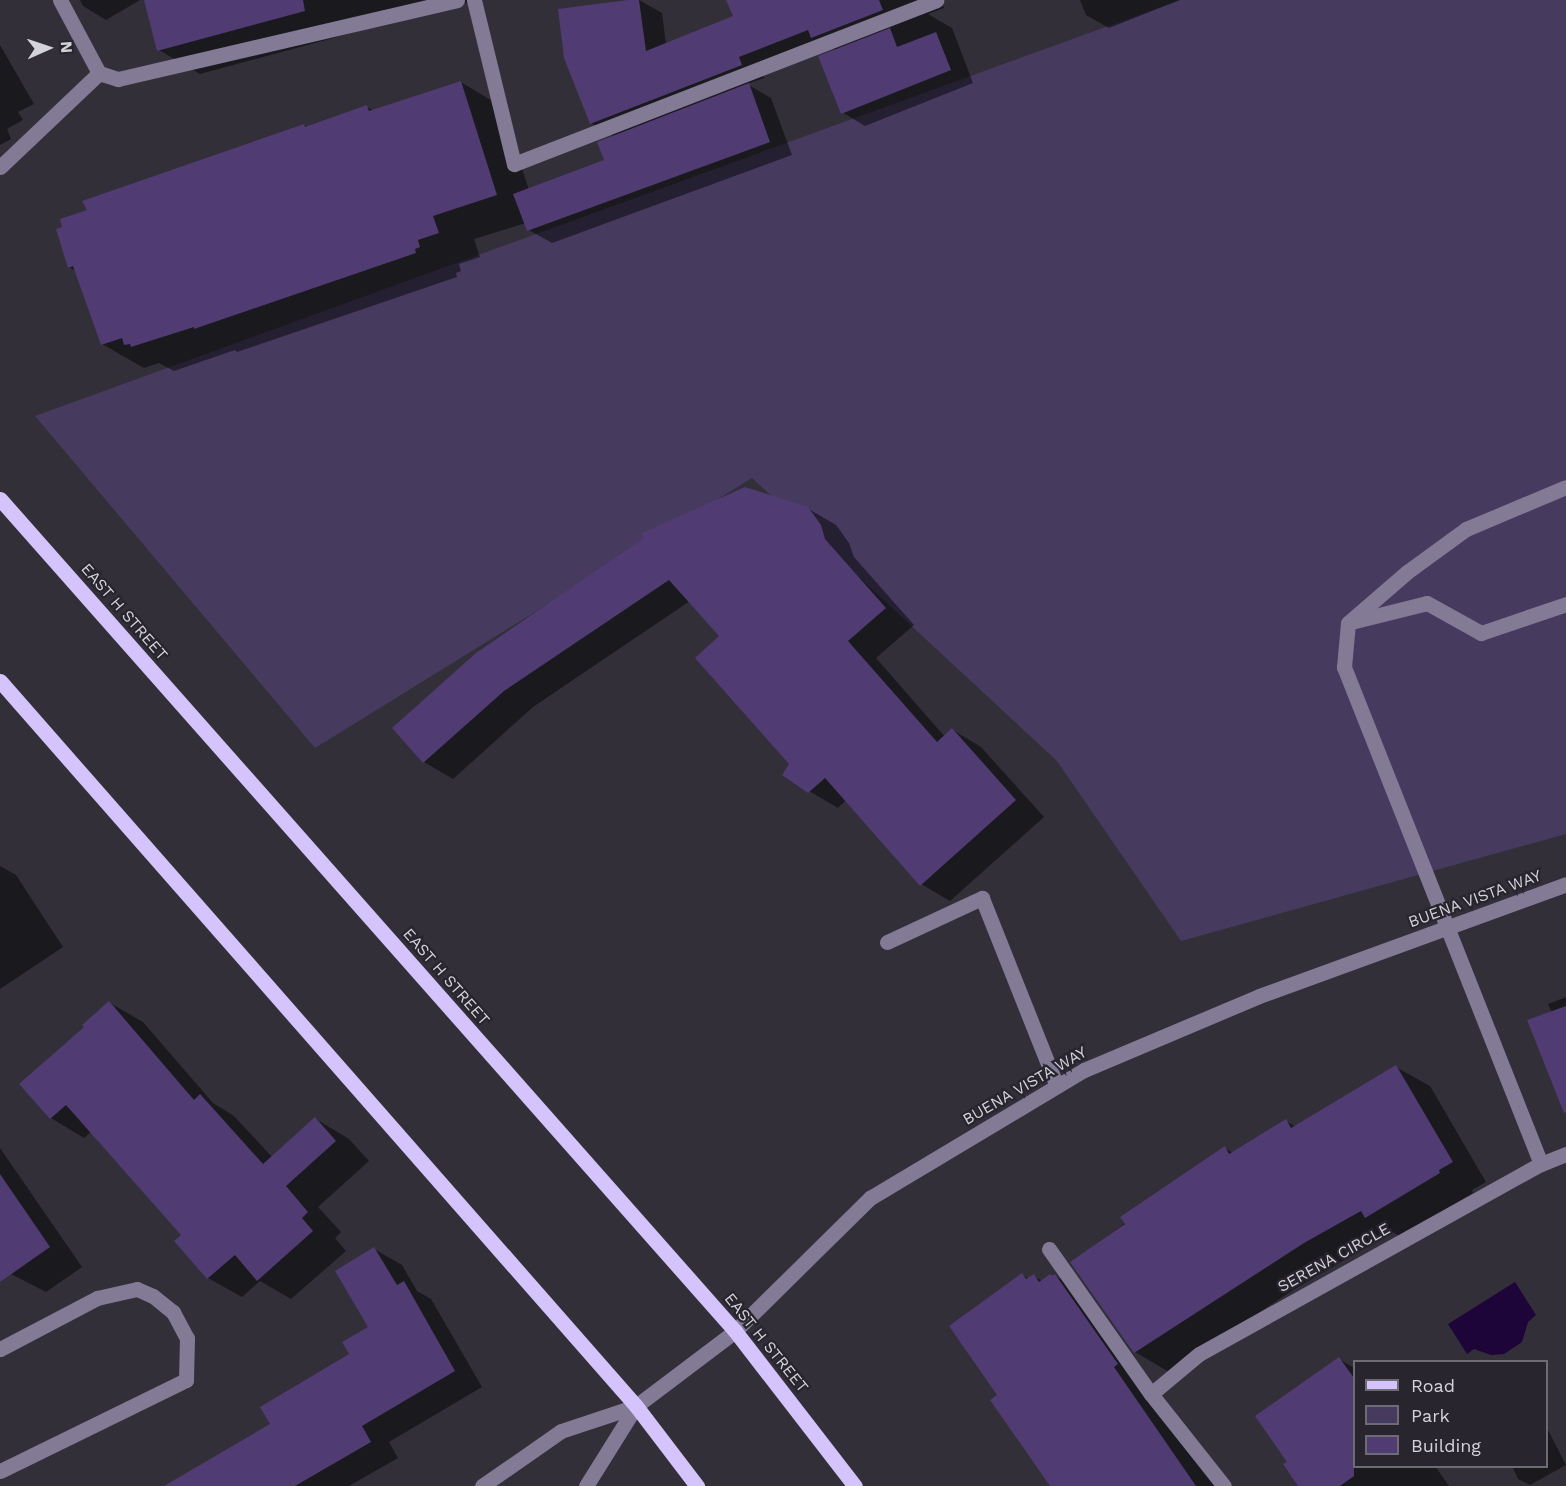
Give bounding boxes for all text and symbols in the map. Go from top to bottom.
north arrow [18,18,78,78]
text: N [57,41,76,53]
street label: EAST H STREET [76,559,172,665]
street label: BUENA VISTA WAY [1405,866,1545,932]
street label: EAST H STREET [398,924,494,1030]
street label: BUENA VISTA WAY [959,1042,1091,1130]
street label: SERENA CIRCLE [1274,1219,1394,1297]
street label: EAST H STREET [720,1289,812,1397]
legend [1353,1360,1548,1468]
text: Road [1411,1375,1455,1396]
text: Park [1411,1405,1450,1426]
text: Building [1411,1435,1481,1456]

